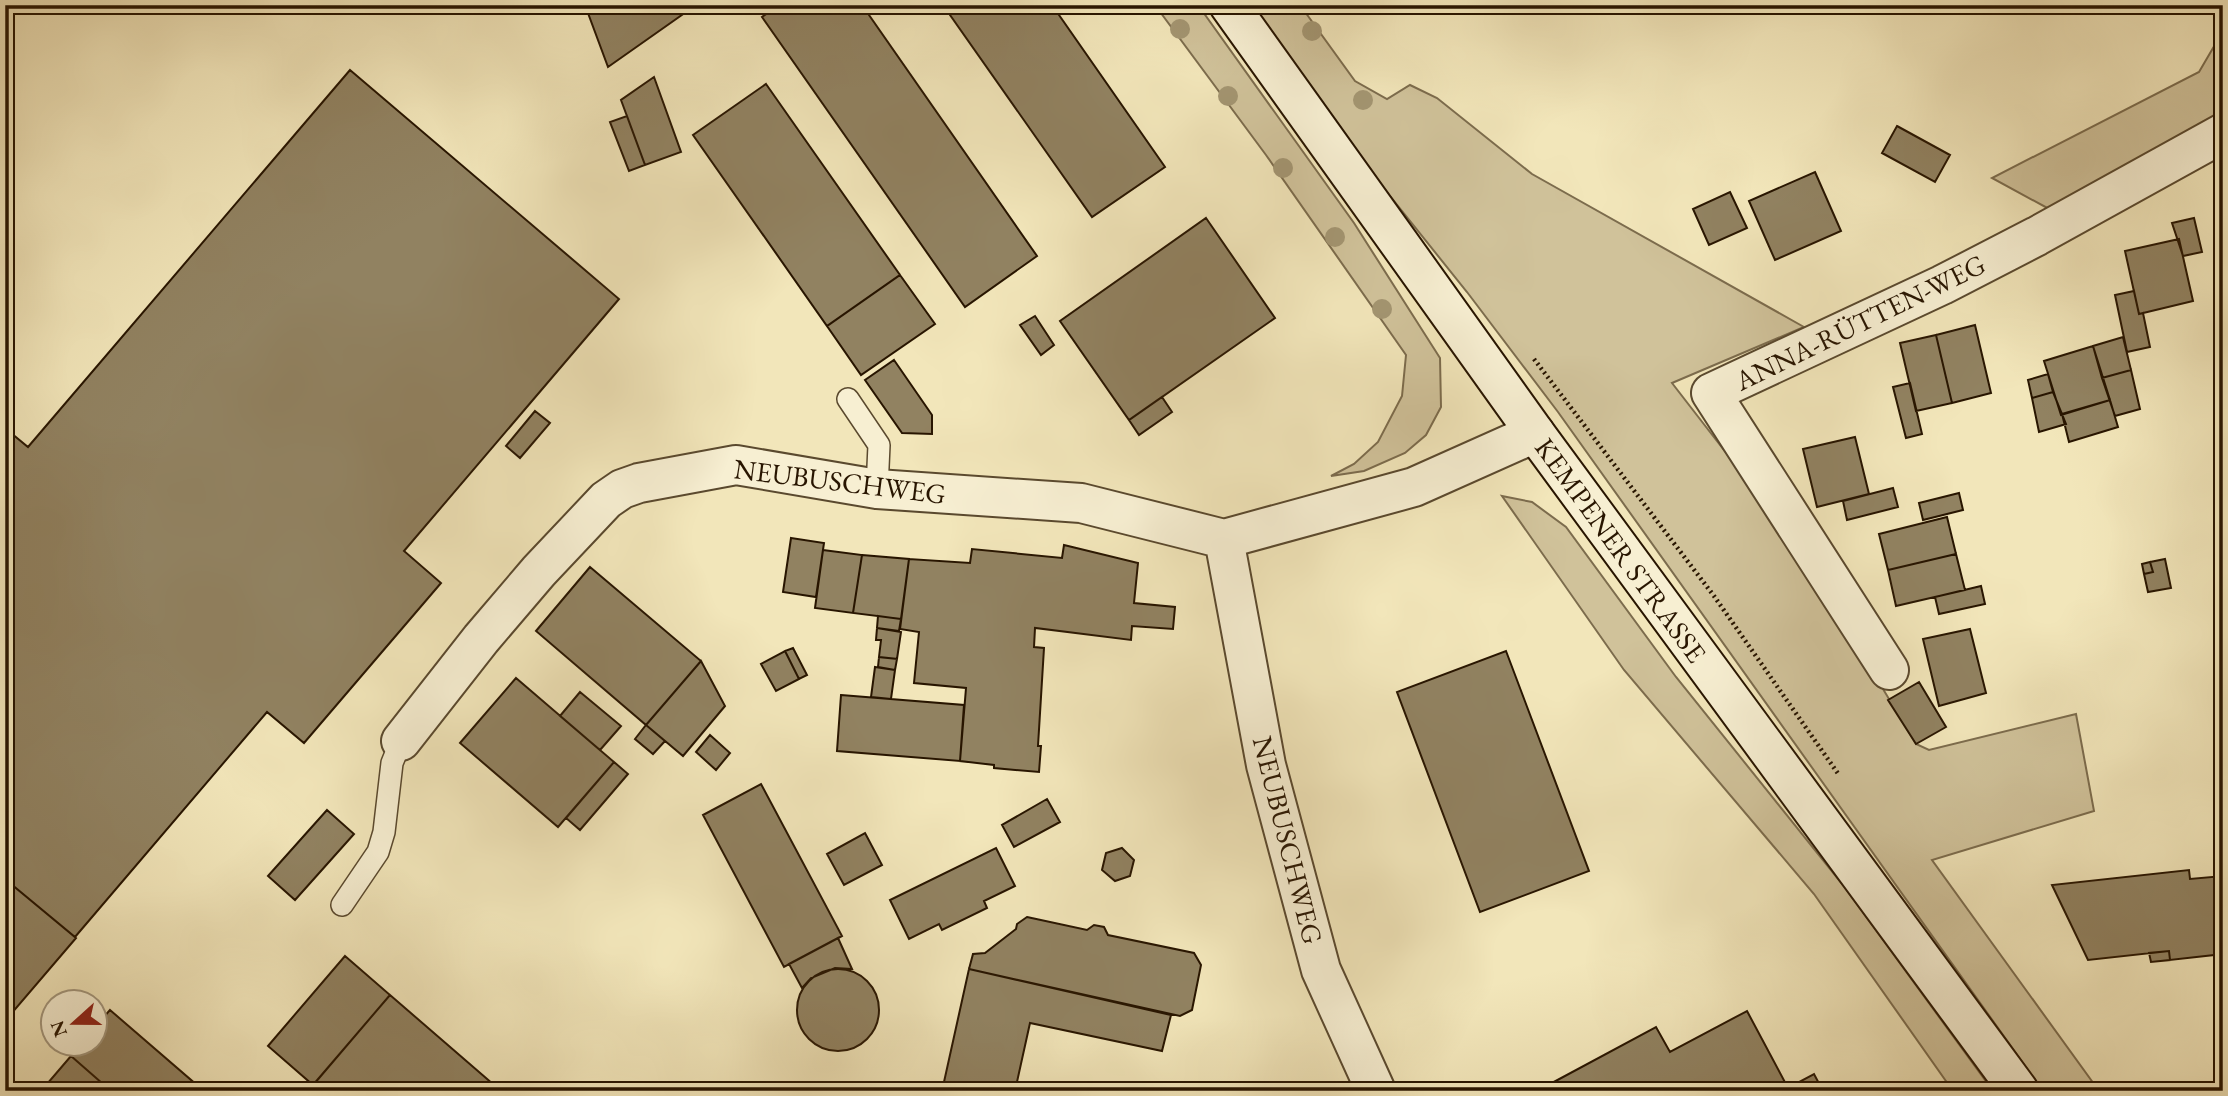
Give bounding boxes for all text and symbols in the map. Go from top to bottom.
street label: ANNA-RÜTTEN-WEG [1728,246,1991,399]
street label: KEMPENER STRASSE [1527,431,1715,670]
street label: NEUBUSCHWEG [732,450,948,512]
street label: NEUBUSCHWEG [1245,732,1331,948]
north arrow [38,988,108,1058]
text: N [44,1017,73,1041]

